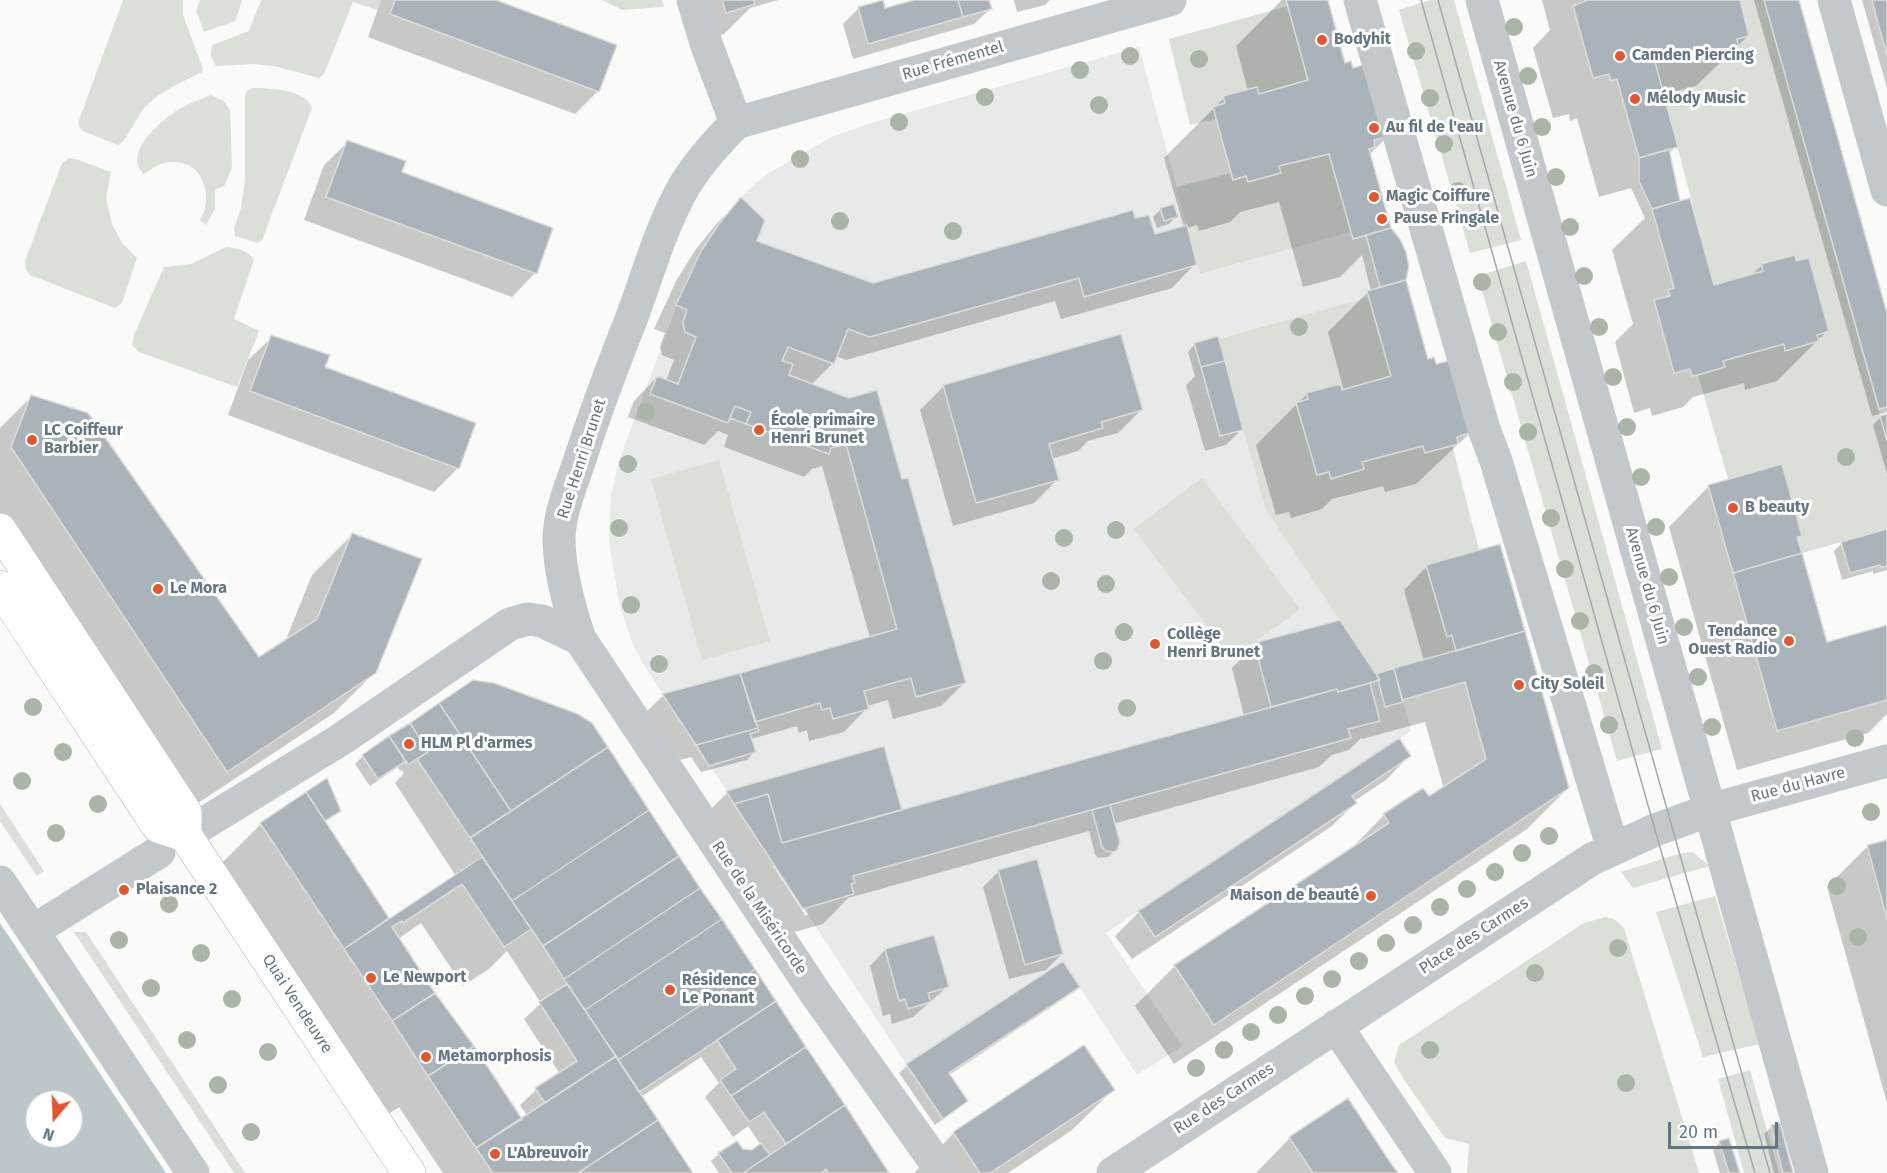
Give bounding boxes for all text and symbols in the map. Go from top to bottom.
place label: Bodyhit [1334,30,1391,50]
marker: Bodyhit [1315,33,1329,47]
street label: Rue Frémentel [900,37,1006,85]
place label: Camden Piercing [1632,46,1754,66]
marker: Camden Piercing [1613,49,1627,63]
street label: Avenue du 6 Juin [1489,58,1541,180]
place label: Mélody Music [1647,89,1746,109]
marker: Mélody Music [1628,92,1642,106]
place label: Au fil de l'eau [1386,118,1483,138]
marker: Au fil de l'eau [1367,121,1381,135]
place label: Magic Coiffure [1386,187,1490,207]
marker: Magic Coiffure [1367,190,1381,204]
place label: Pause Fringale [1394,209,1499,229]
marker: Pause Fringale [1375,212,1389,226]
street label: Rue Henri Brunet [554,397,610,521]
place label: École primaire Henri Brunet [771,411,875,449]
place label: LC Coiffeur Barbier [44,421,123,459]
marker: École primaire Henri Brunet [752,423,766,437]
marker: LC Coiffeur Barbier [25,433,39,447]
place label: B beauty [1745,498,1809,518]
marker: B beauty [1726,501,1740,515]
street label: Avenue du 6 Juin [1621,525,1673,647]
place label: Le Mora [170,579,227,599]
marker: Le Mora [151,582,165,596]
place label: Tendance Ouest Radio [1688,622,1777,660]
place label: Collège Henri Brunet [1167,625,1260,663]
marker: Tendance Ouest Radio [1782,634,1796,648]
marker: Collège Henri Brunet [1148,637,1162,651]
place label: City Soleil [1531,675,1604,695]
marker: City Soleil [1512,678,1526,692]
place label: HLM Pl d'armes [421,734,532,754]
marker: HLM Pl d'armes [402,737,416,751]
street label: Rue du Havre [1749,763,1847,807]
street label: Rue de la Miséricorde [707,838,811,978]
place label: Plaisance 2 [136,880,217,900]
marker: Plaisance 2 [117,883,131,897]
place label: Maison de beauté [1230,886,1359,906]
marker: Maison de beauté [1364,889,1378,903]
street label: Place des Carmes [1416,894,1532,978]
street label: Quai Vendeuvre [258,951,336,1057]
place label: Le Newport [383,968,466,988]
marker: Le Newport [364,971,378,985]
place label: Résidence Le Ponant [682,971,757,1009]
marker: Résidence Le Ponant [663,983,677,997]
place label: Metamorphosis [438,1047,552,1067]
marker: Metamorphosis [419,1050,433,1064]
street label: Rue des Carmes [1170,1059,1278,1139]
north arrow [24,1089,84,1149]
scale bar [1671,1110,1780,1148]
text: 20 m [1679,1121,1718,1143]
text: N [41,1124,57,1145]
place label: L'Abreuvoir [507,1144,588,1164]
marker: L'Abreuvoir [488,1147,502,1161]

